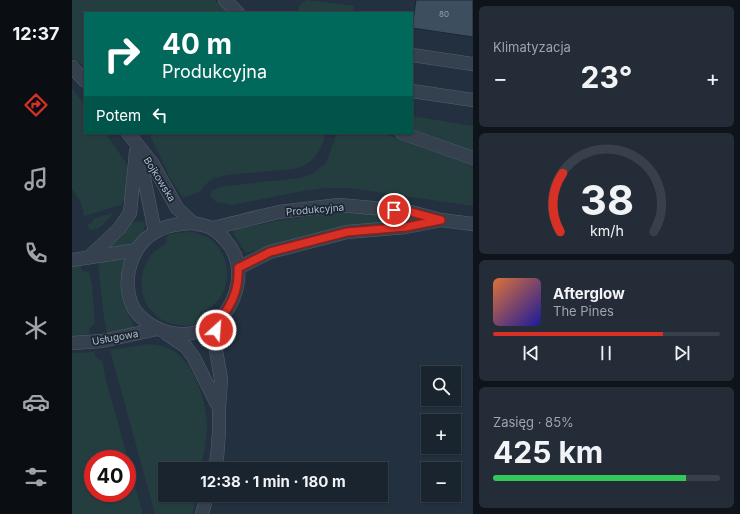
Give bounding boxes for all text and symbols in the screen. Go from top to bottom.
house number: 80 [439,9,449,19]
text: 12:37 [12,23,60,44]
text: 40 m [162,27,232,61]
icon: right [96,28,148,80]
text: Klimatyzacja [493,39,571,55]
text: 23° [581,59,632,95]
text: Produkcyjna [162,61,267,82]
text: − [493,65,508,91]
text: + [705,65,720,91]
icon: directions [22,91,50,119]
icon: left [149,104,171,126]
text: Potem [96,106,141,125]
street label: Bojkowska [142,154,178,204]
icon: music [22,165,50,193]
text: 38 [580,174,633,224]
pin [377,193,411,227]
icon: arrive [383,199,405,221]
street label: Produkcyjna [285,200,345,218]
text: km/h [590,221,623,238]
icon: phone [22,239,50,267]
text: Afterglow [553,284,625,303]
text: The Pines [553,303,614,319]
position arrow [195,309,237,351]
icon: climate [22,314,50,342]
street label: Usługowa [91,327,139,347]
icon: previous [520,342,542,364]
icon: pause [595,342,617,364]
icon: next [671,342,693,364]
map controls [421,366,461,502]
button: search [421,366,461,406]
icon: car [22,388,50,416]
button: + [421,414,461,454]
text: Zasięg · 85% [493,414,574,430]
text: 425 km [493,434,603,470]
speed limit sign: 40 [84,450,136,502]
button: − [421,462,461,502]
icon: filters [22,463,50,491]
text: 12:38 · 1 min · 180 m [200,472,346,491]

